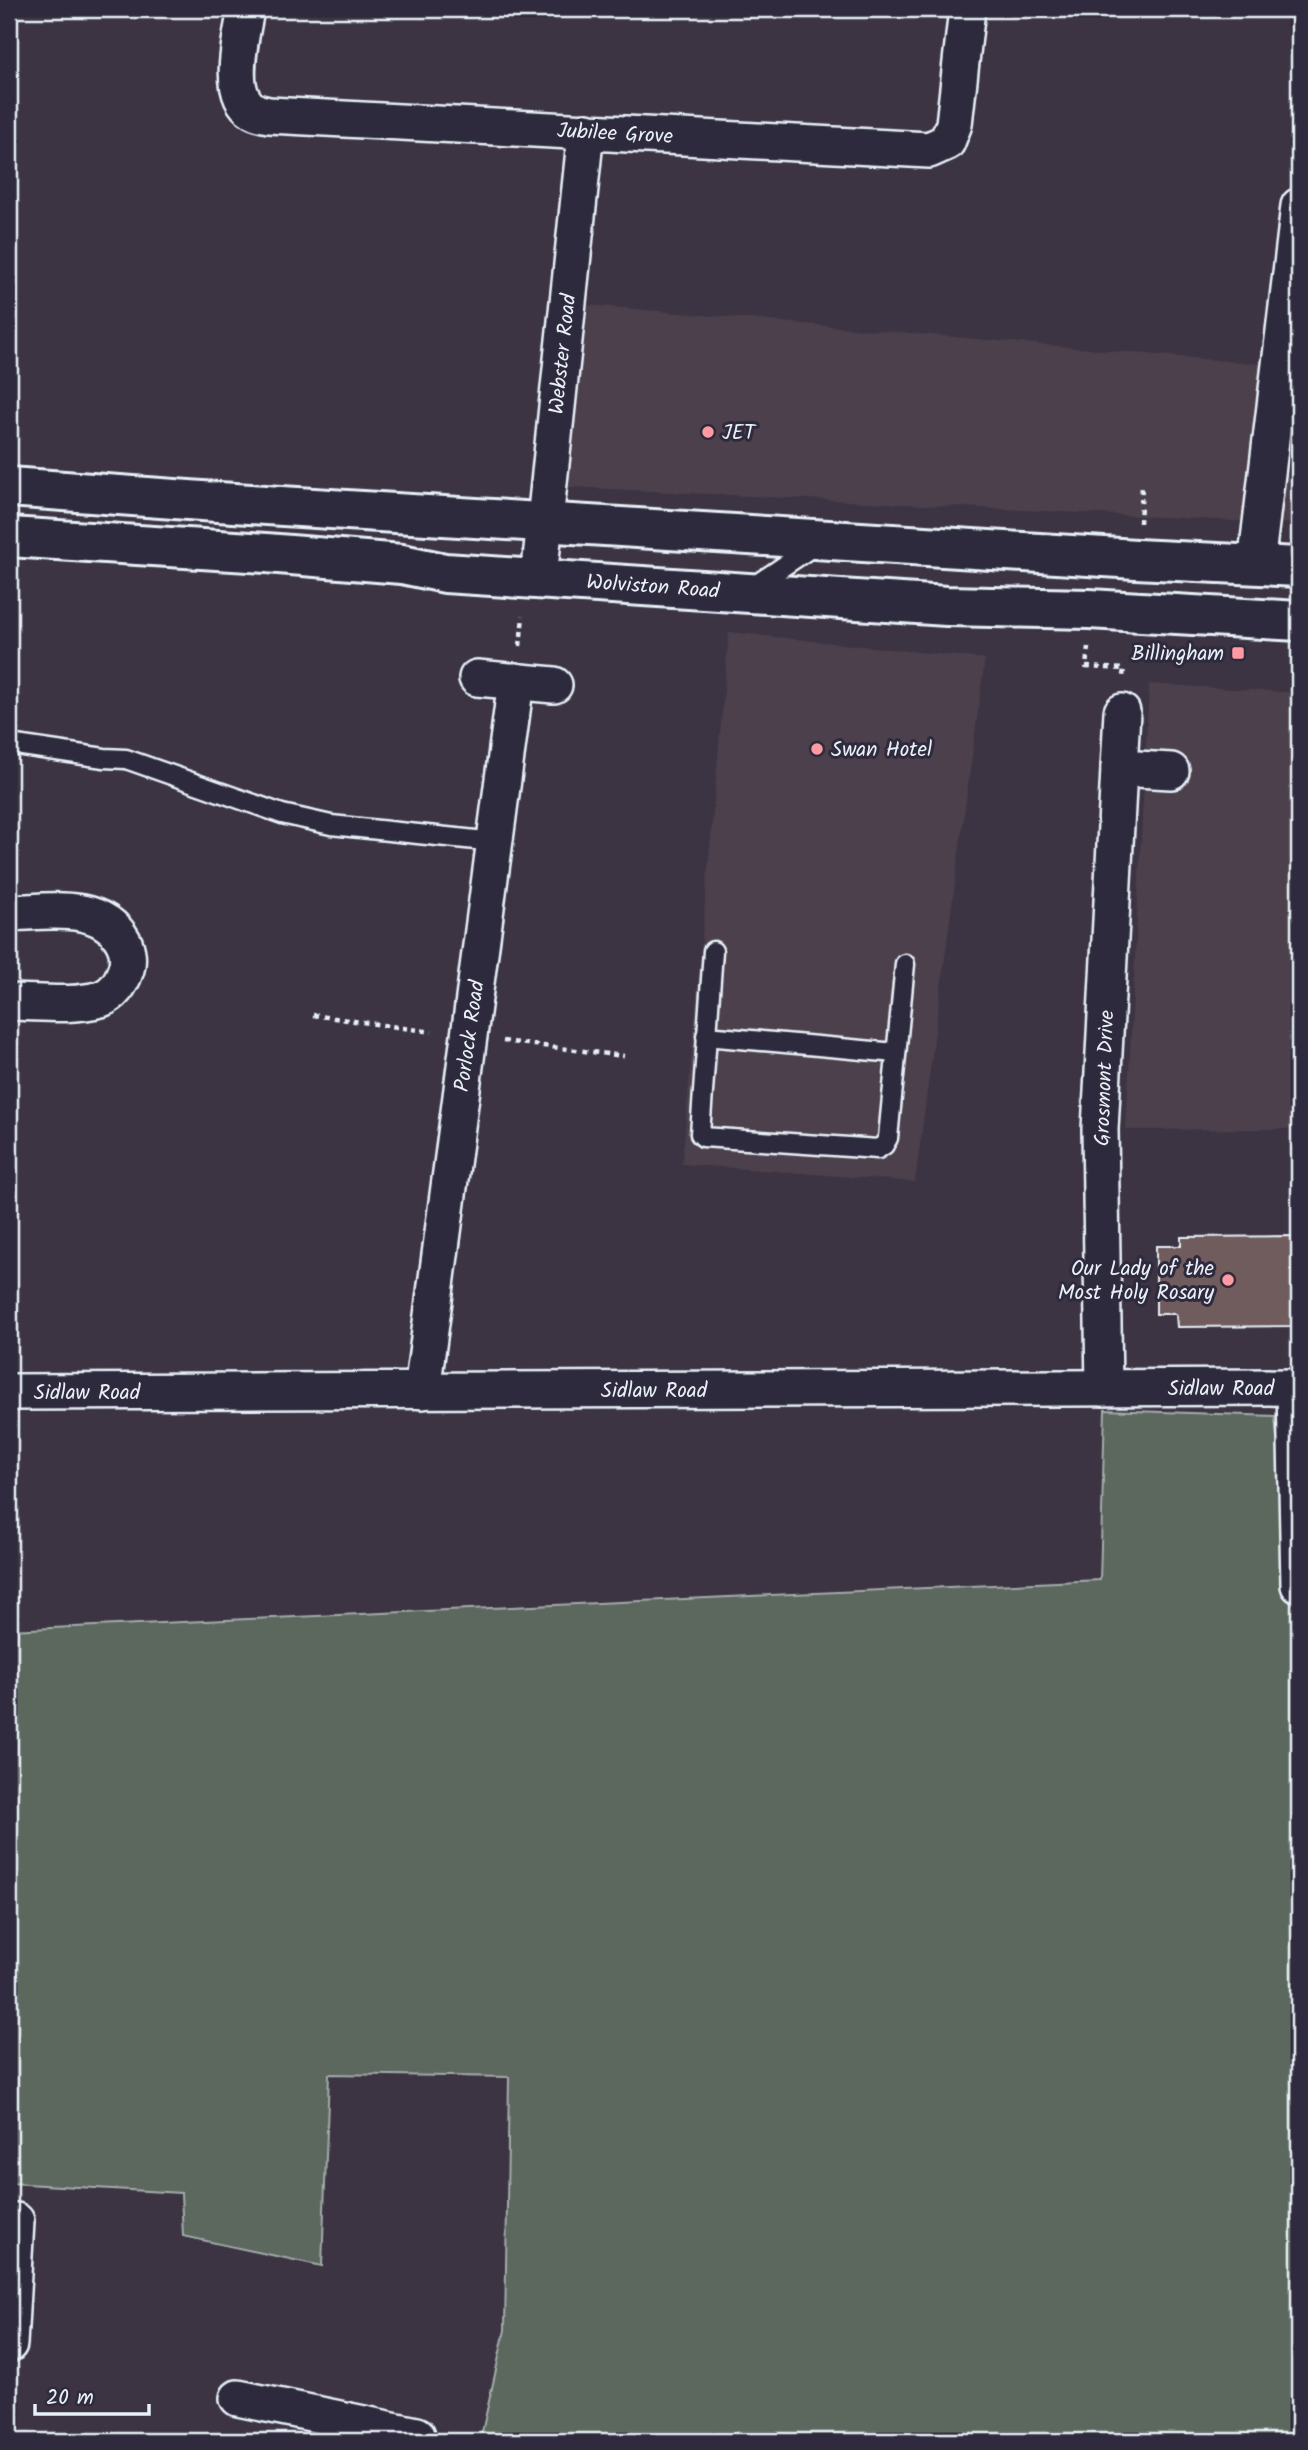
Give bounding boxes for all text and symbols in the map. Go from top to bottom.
street label: Jubilee Grove [556,115,674,154]
street label: Webster Road [541,292,586,416]
place label: JET [722,417,757,450]
marker: JET [700,424,716,440]
street label: Wolviston Road [585,566,721,609]
place label: Billingham [1131,638,1224,671]
marker: Billingham [1230,645,1246,661]
place label: Swan Hotel [831,734,932,767]
marker: Swan Hotel [809,741,825,757]
street label: Porlock Road [446,978,495,1094]
street label: Grosmont Drive [1087,1009,1124,1147]
place label: Our Lady of the Most Holy Rosary [1058,1253,1215,1310]
marker: Our Lady of the Most Holy Rosary [1220,1272,1236,1288]
street label: Sidlaw Road [1168,1373,1275,1406]
street label: Sidlaw Road [601,1375,708,1408]
street label: Sidlaw Road [34,1377,141,1410]
scale bar [35,2373,149,2417]
text: 20 m [46,2382,94,2415]

